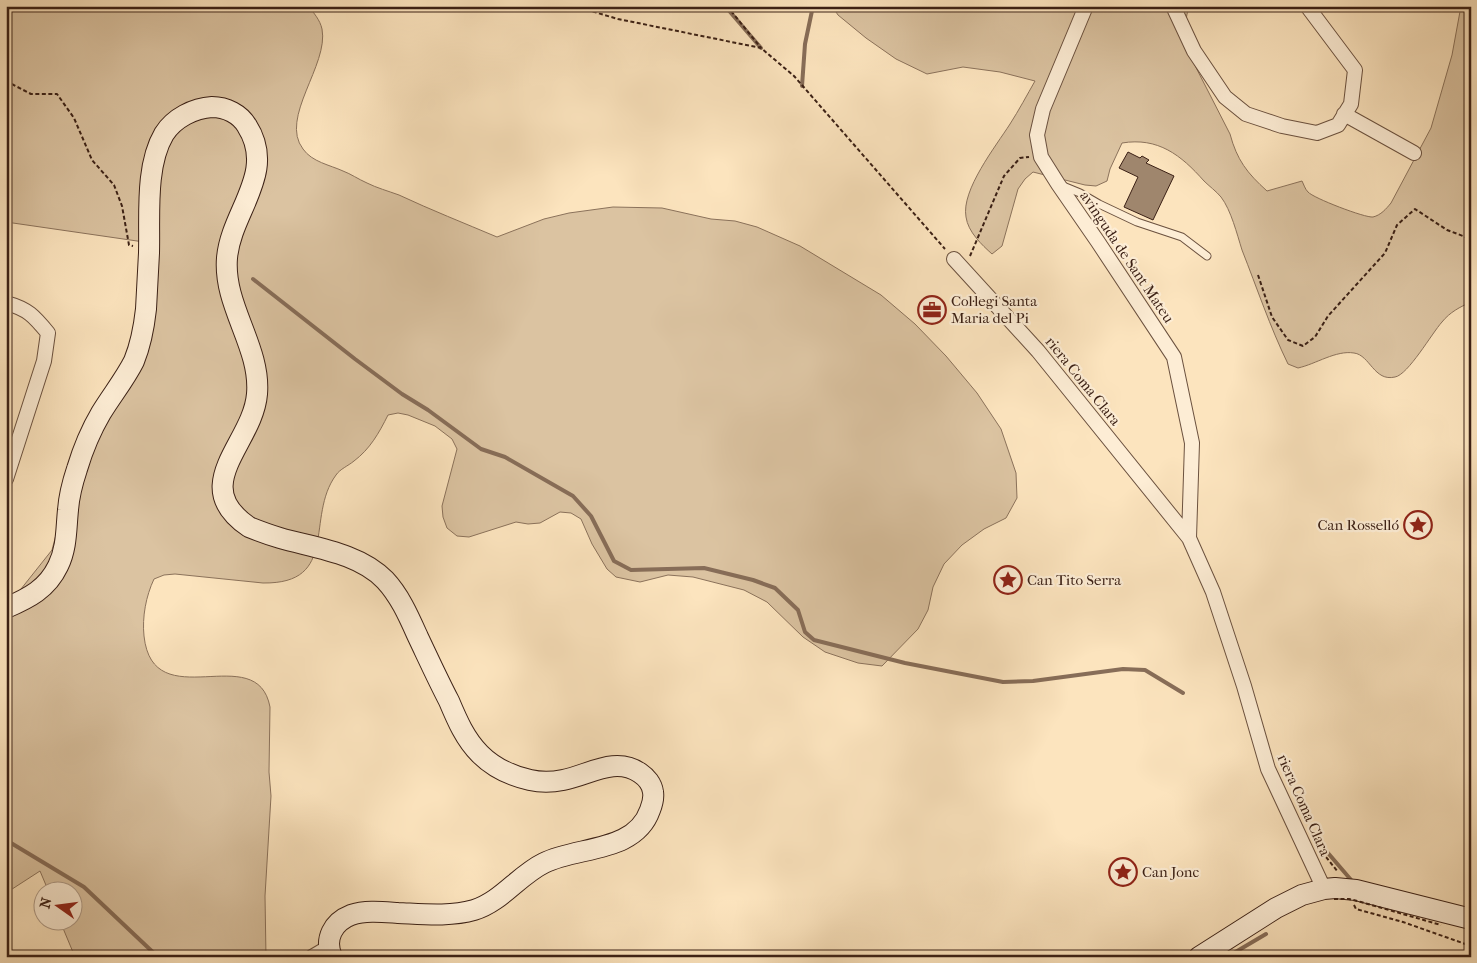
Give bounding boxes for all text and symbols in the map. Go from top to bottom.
street label: avinguda de Sant Mateu [1076,188,1178,327]
place label: Col·legi Santa Maria del Pi [951,292,1038,327]
office icon: Col·legi Santa Maria del Pi [917,295,947,325]
street label: riera Coma Clara [1042,333,1125,430]
place icon: Can Rosselló [1403,510,1433,540]
place label: Can Rosselló [1318,516,1399,534]
place icon: Can Tito Serra [993,565,1023,595]
place label: Can Tito Serra [1027,571,1122,589]
street label: riera Coma Clara [1274,751,1335,860]
place icon: Can Jonc [1108,857,1138,887]
place label: Can Jonc [1142,863,1199,881]
north arrow [32,880,82,930]
text: N [36,895,55,910]

